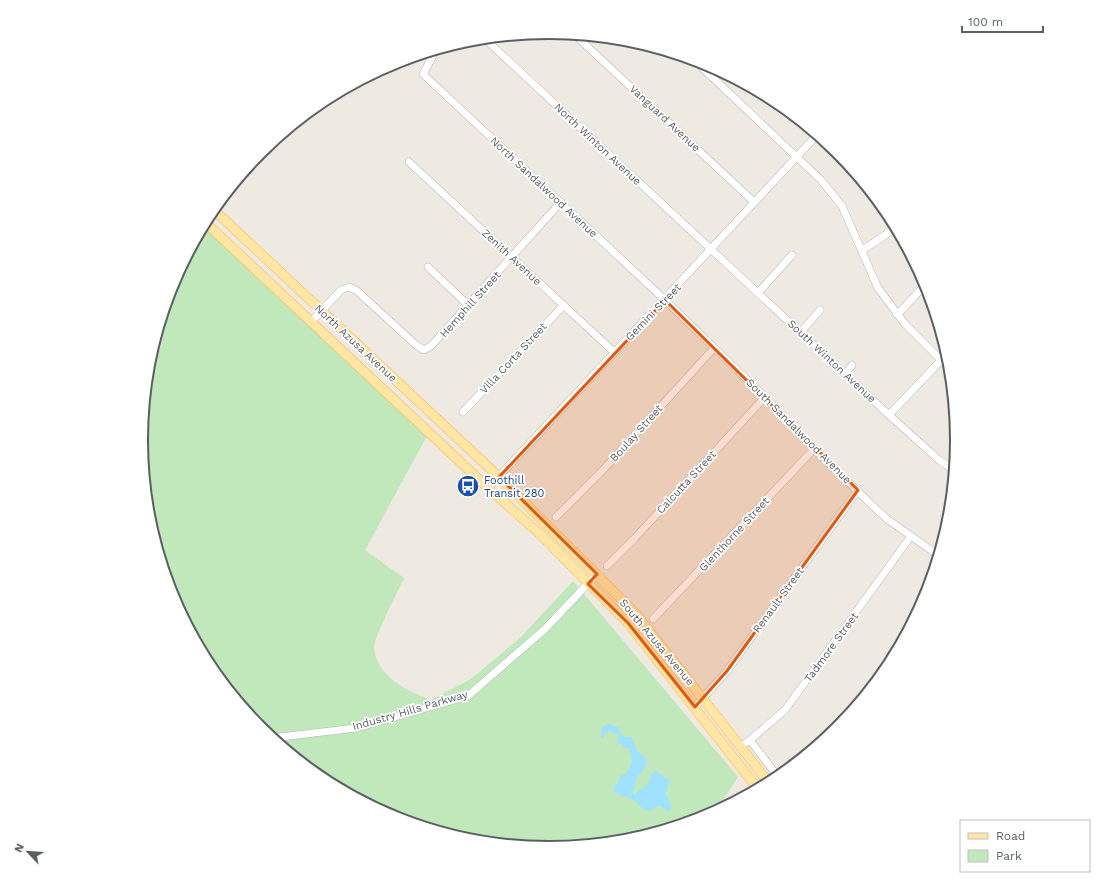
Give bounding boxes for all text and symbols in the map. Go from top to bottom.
scale bar [962,8,1043,34]
text: 100 m [968,15,1003,29]
street label: Vanguard Avenue [627,82,703,154]
street label: North Winton Avenue [551,101,644,188]
street label: North Sandalwood Avenue [487,134,600,240]
street label: Zenith Avenue [479,227,544,288]
street label: Hemphill Street [437,268,504,340]
street label: Gemini Street [623,281,684,344]
street label: North Azusa Avenue [312,302,399,385]
street label: South Winton Avenue [785,317,878,406]
street label: Villa Corta Street [477,320,550,397]
street label: South Sandalwood Avenue [743,376,854,487]
street label: Boulay Street [607,402,666,464]
street label: Calcutta Street [654,448,719,517]
bus stop icon: Foothill Transit 280 [455,473,481,499]
place label: Foothill Transit 280 [484,474,545,500]
street label: Glenthorne Street [697,494,772,574]
street label: Renault Street [750,565,807,636]
street label: South Azusa Avenue [617,596,697,688]
street label: Tadmore Street [802,609,861,685]
street label: Industry Hills Parkway [351,688,470,733]
legend [960,820,1090,872]
text: Road [996,829,1025,843]
north arrow [8,832,48,872]
text: N [12,842,27,854]
text: Park [996,849,1022,863]

